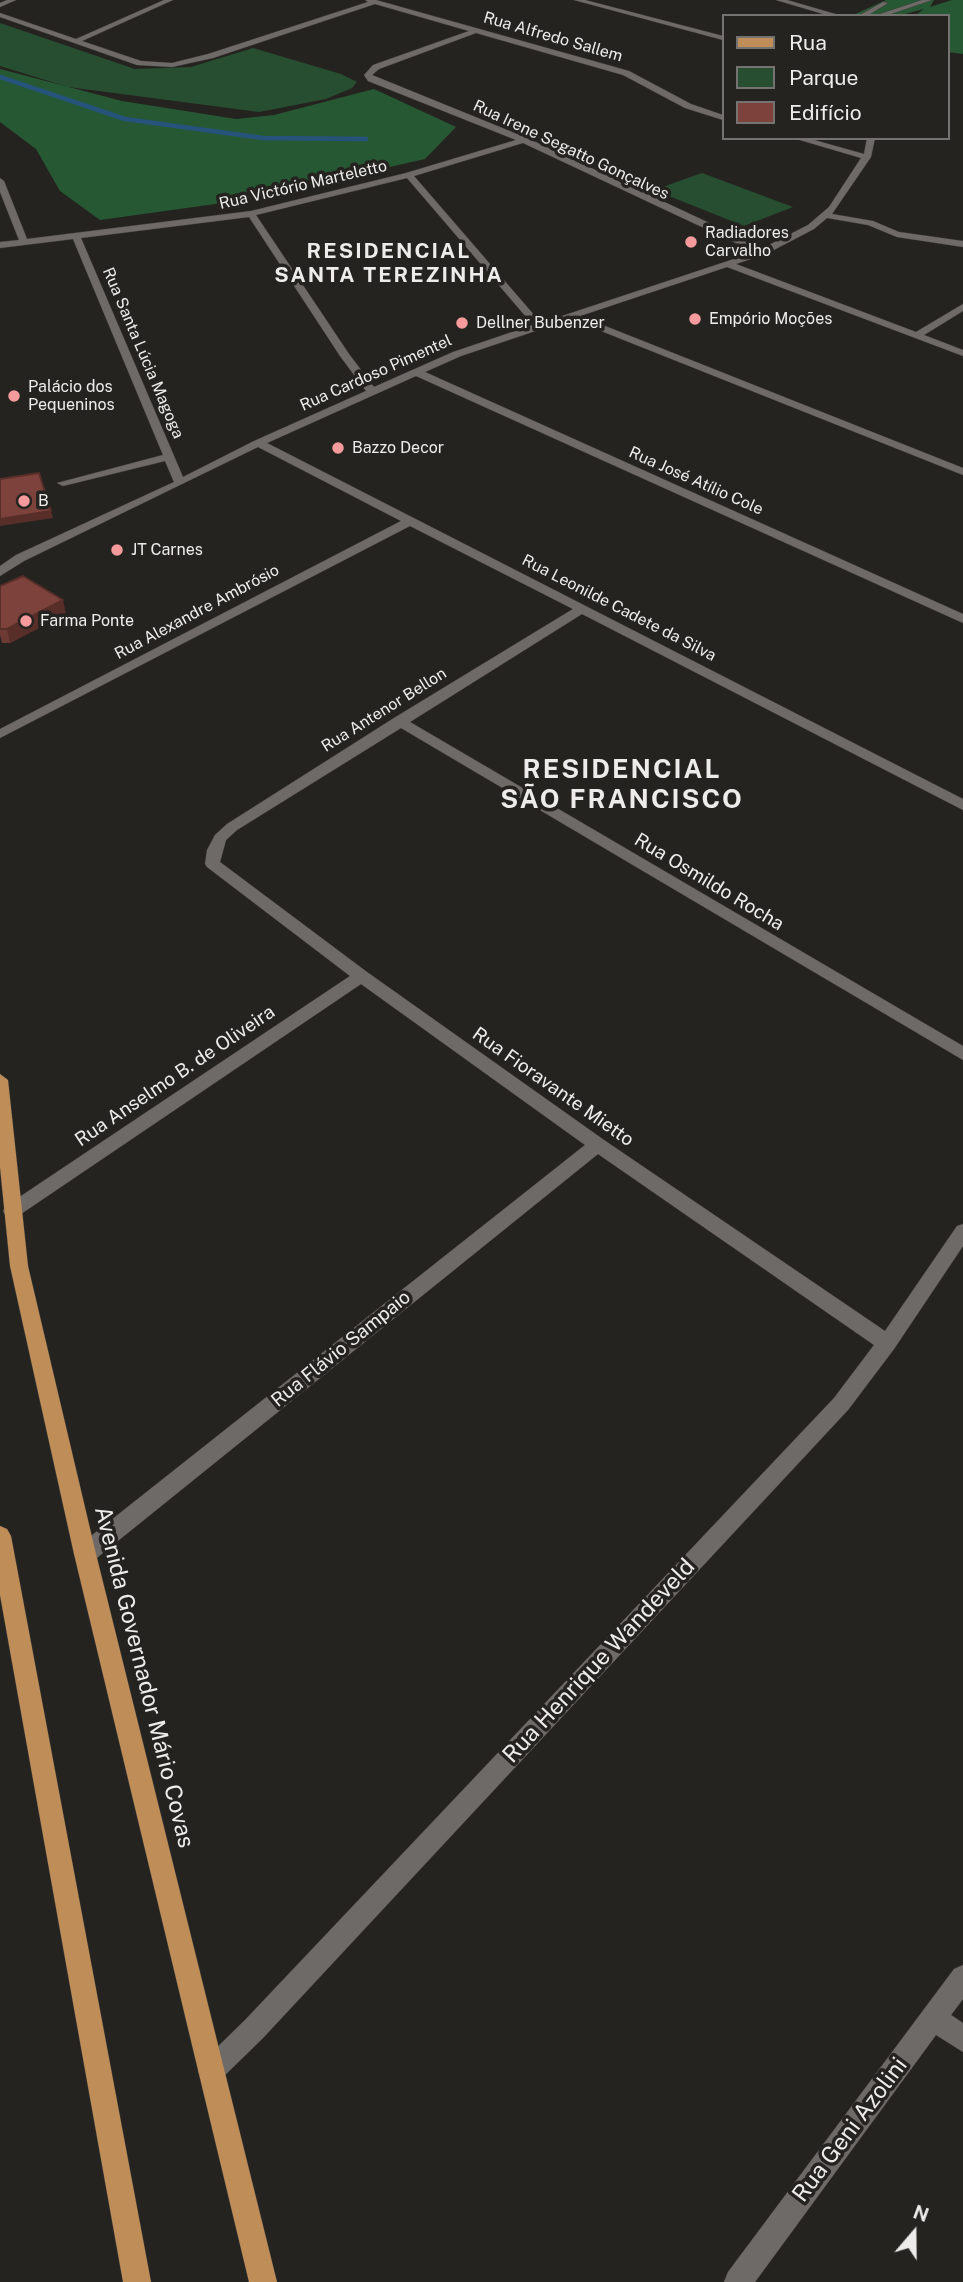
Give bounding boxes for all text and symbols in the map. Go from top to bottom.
street label: Rua Alfredo Sallem [481,8,625,66]
legend [722,14,949,140]
text: Rua [789,30,827,55]
text: Parque [789,65,858,90]
street label: Rua Irene Segatto Gonçalves [470,96,672,204]
text: Edifício [789,100,862,125]
street label: Rua Victório Marteletto [217,156,389,214]
place label: Radiadores Carvalho [705,223,789,261]
marker: Radiadores Carvalho [683,234,699,250]
district label: RESIDENCIAL SANTA TEREZINHA [276,239,502,289]
street label: Rua Santa Lúcia Magoga [98,265,188,441]
place label: Empório Moções [709,309,832,329]
marker: Empório Moções [687,311,703,327]
place label: Dellner Bubenzer [476,313,605,333]
marker: Dellner Bubenzer [454,315,470,331]
street label: Rua Cardoso Pimentel [297,331,455,415]
place label: Palácio dos Pequeninos [28,377,115,415]
marker: Palácio dos Pequeninos [6,388,22,404]
place label: Bazzo Decor [352,438,444,458]
marker: Bazzo Decor [330,440,346,456]
street label: Rua José Atílio Cole [626,443,766,519]
place label: B [38,491,49,511]
marker: B [16,493,32,509]
place label: JT Carnes [131,540,203,560]
marker: JT Carnes [109,542,125,558]
street label: Rua Leonilde Cadete da Silva [519,551,719,665]
street label: Rua Alexandre Ambrósio [111,560,283,664]
place label: Farma Ponte [40,611,134,631]
marker: Farma Ponte [18,613,34,629]
street label: Rua Antenor Bellon [318,664,450,756]
district label: RESIDENCIAL SÃO FRANCISCO [502,754,742,816]
street label: Rua Osmildo Rocha [630,828,788,936]
street label: Rua Anselmo B. de Oliveira [71,1001,279,1151]
street label: Rua Fioravante Mietto [468,1023,638,1151]
street label: Rua Flávio Sampaio [267,1286,415,1412]
street label: Avenida Governador Mário Covas [88,1503,200,1851]
street label: Rua Henrique Wandeveld [497,1553,701,1769]
street label: Rua Geni Azolini [787,2052,913,2208]
north arrow [879,2198,949,2268]
text: N [910,2200,932,2226]

